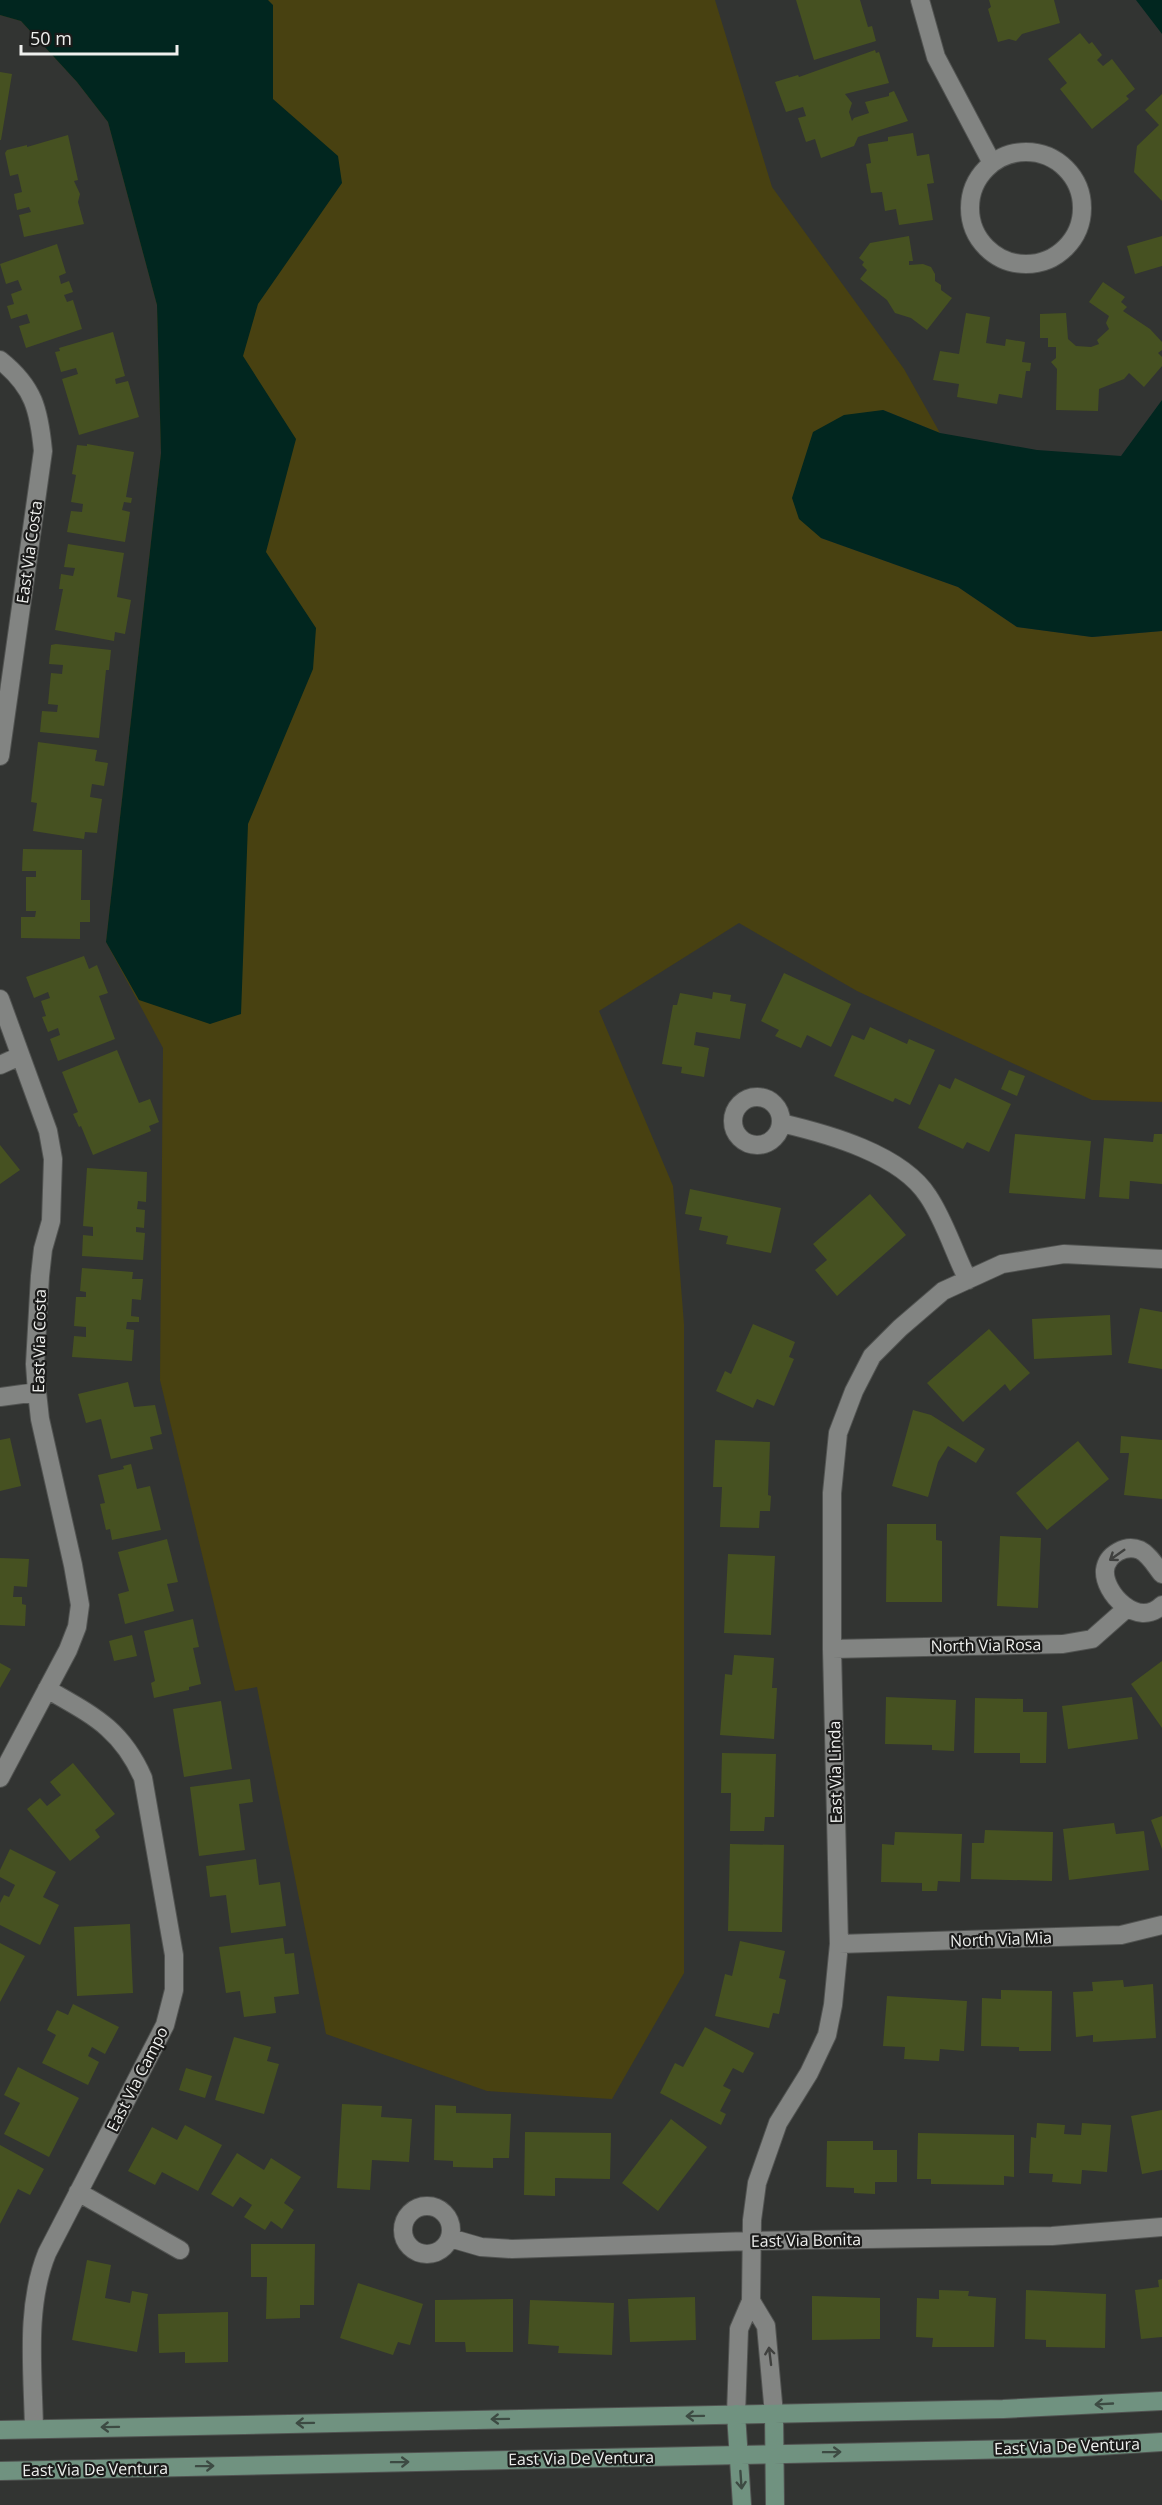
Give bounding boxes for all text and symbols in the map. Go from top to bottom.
scale bar [21,18,177,56]
text: 50 m [30,26,72,50]
street label: East Via Costa [11,499,47,605]
street label: East Via Costa [27,1289,51,1393]
one-way arrow [1109,1548,1125,1561]
street label: North Via Rosa [931,1633,1041,1657]
street label: East Via Linda [823,1720,847,1824]
street label: North Via Mia [950,1926,1052,1952]
street label: East Via Campo [101,2023,173,2135]
street label: East Via Bonita [751,2228,861,2252]
one-way arrow [764,2347,775,2366]
one-way arrow [1094,2399,1114,2410]
one-way arrow [685,2410,705,2421]
one-way arrow [490,2413,510,2425]
one-way arrow [295,2417,315,2428]
one-way arrow [100,2421,120,2433]
street label: East Via De Ventura [994,2432,1140,2460]
street label: East Via De Ventura [508,2446,654,2470]
one-way arrow [822,2447,842,2458]
one-way arrow [390,2456,410,2468]
street label: East Via De Ventura [22,2457,168,2481]
one-way arrow [195,2461,215,2472]
one-way arrow [735,2469,746,2489]

